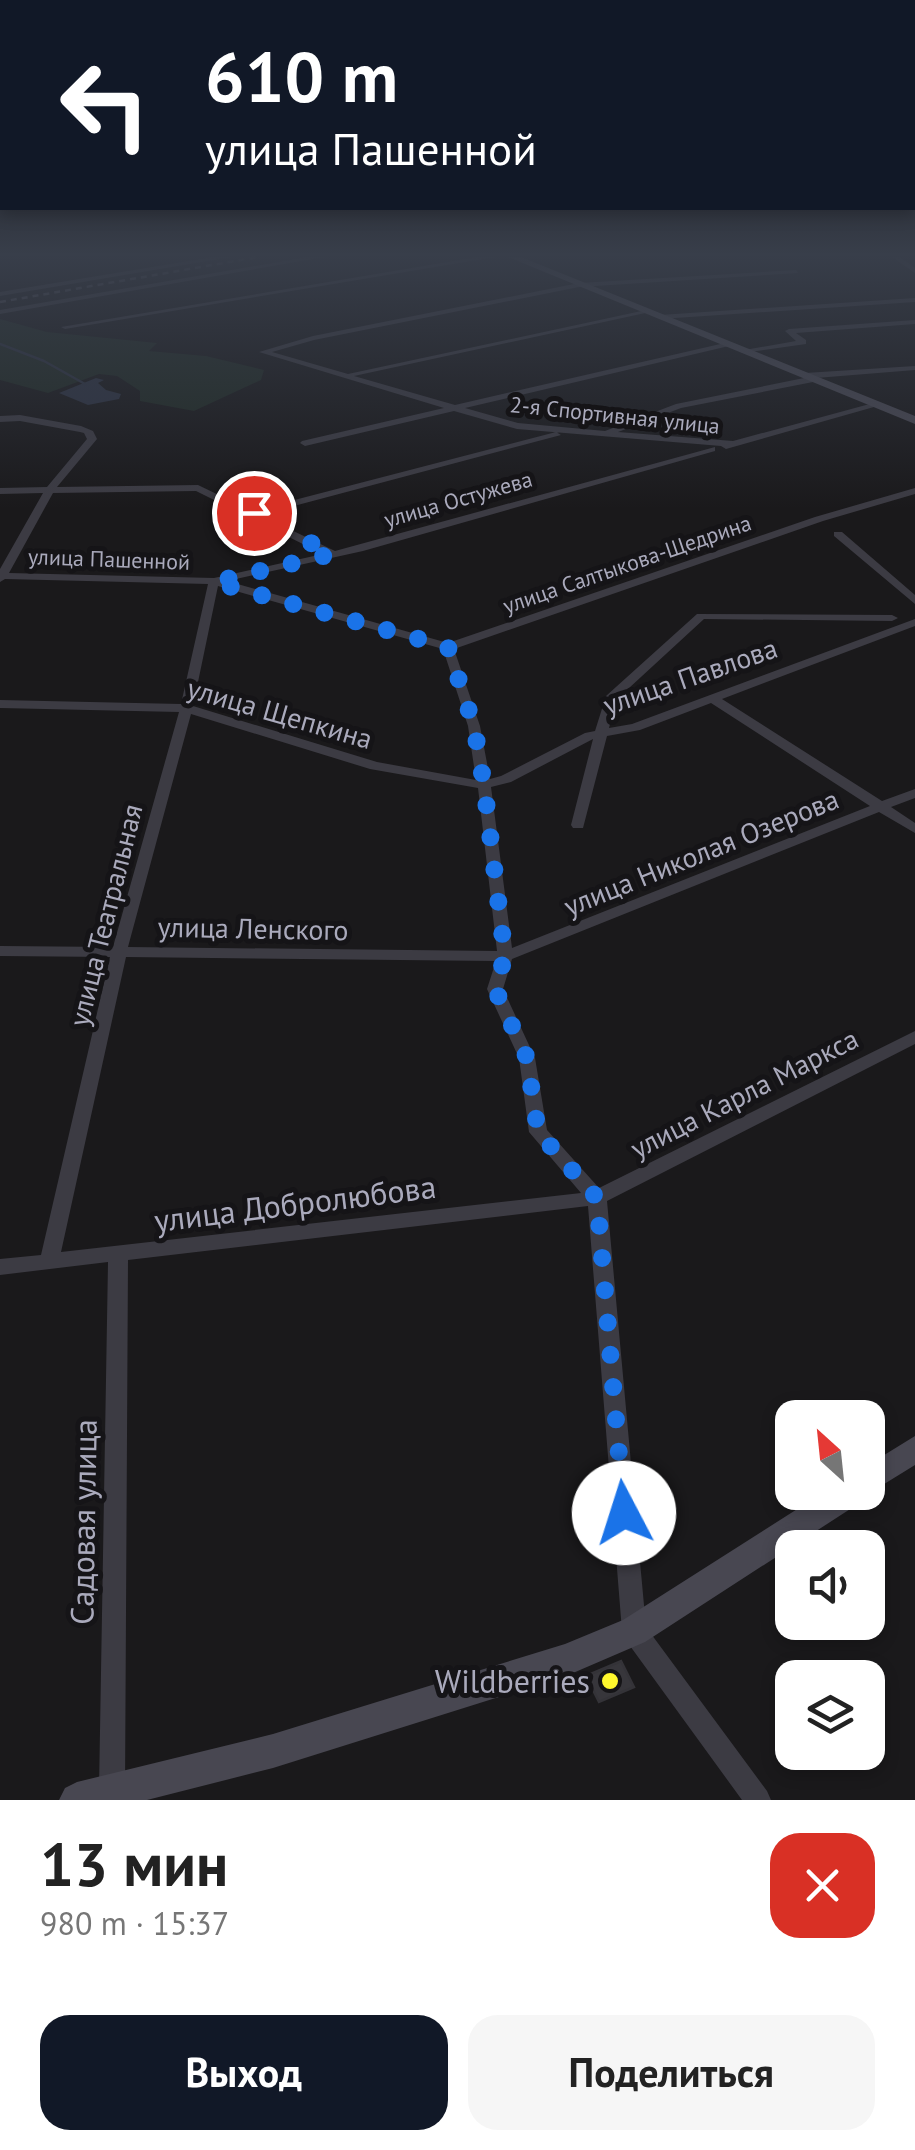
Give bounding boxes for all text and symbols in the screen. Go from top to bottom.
text: 610 m [205,31,398,121]
icon: left [40,40,170,170]
text: улица Пашенной [205,119,537,177]
street label: 2-я Спортивная улица [509,390,721,440]
street label: улица Остужева [381,464,535,534]
pin [212,471,297,556]
icon: arrive [227,486,282,541]
street label: улица Салтыкова-Щедрина [499,508,755,620]
street label: улица Пашенной [27,542,191,576]
street label: улица Павлова [598,629,782,723]
street label: улица Щепкина [183,669,377,757]
street label: улица Николая Озерова [558,780,844,924]
street label: улица Театральная [60,800,150,1030]
street label: улица Ленского [157,908,349,948]
street label: улица Карла Маркса [624,1020,864,1166]
street label: улица Добролюбова [152,1165,438,1241]
north arrow [775,1400,885,1510]
map controls [775,1400,885,1770]
street label: Садовая улица [60,1419,106,1625]
position arrow [572,1461,676,1565]
button: sound [775,1530,885,1640]
place label: Wildberries [435,1660,590,1702]
button: layers [775,1660,885,1770]
marker: Wildberries [599,1670,621,1692]
text: 13 мин [40,1825,228,1903]
button: close [770,1833,875,1938]
text: 980 m · 15:37 [40,1902,229,1944]
button: Выход [40,2015,448,2130]
button: Поделиться [468,2015,875,2130]

